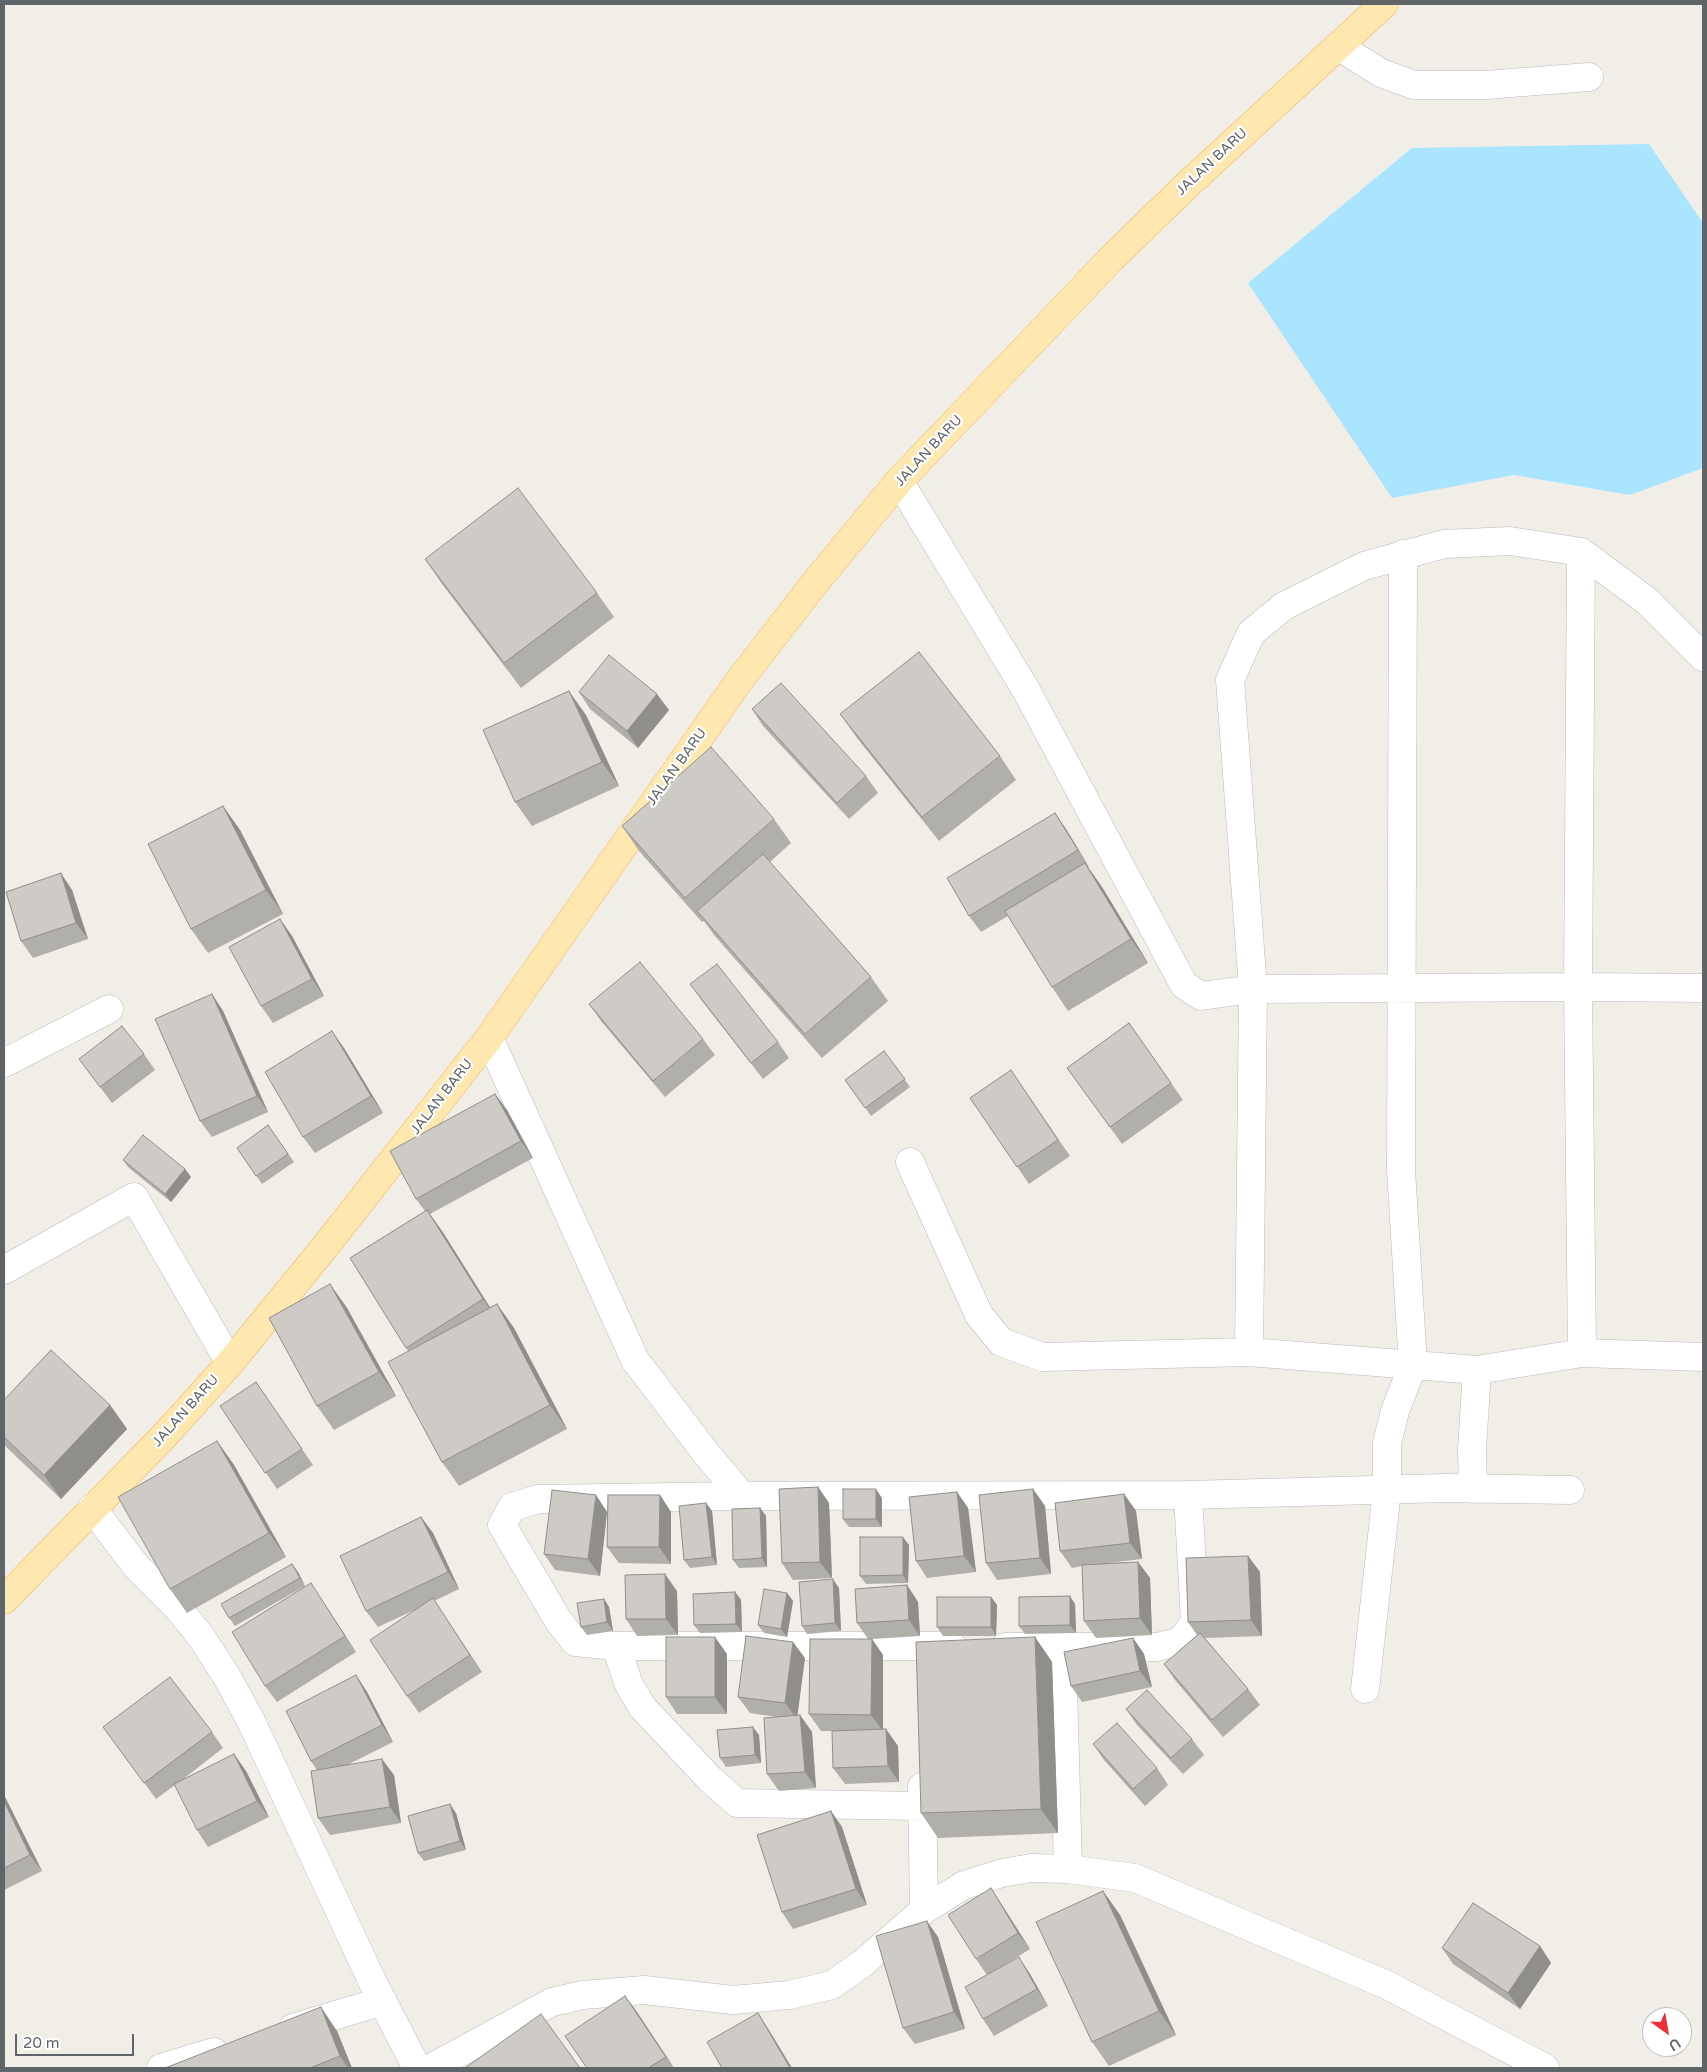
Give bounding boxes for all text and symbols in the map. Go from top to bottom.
street label: JALAN BARU [1173,125,1251,199]
street label: JALAN BARU [892,412,966,490]
street label: JALAN BARU [644,725,710,809]
street label: JALAN BARU [407,1056,477,1138]
street label: JALAN BARU [149,1372,223,1450]
north arrow [1642,2007,1692,2057]
scale bar [18,2024,136,2056]
text: 20 m [23,2034,60,2052]
text: U [1666,2034,1684,2054]

